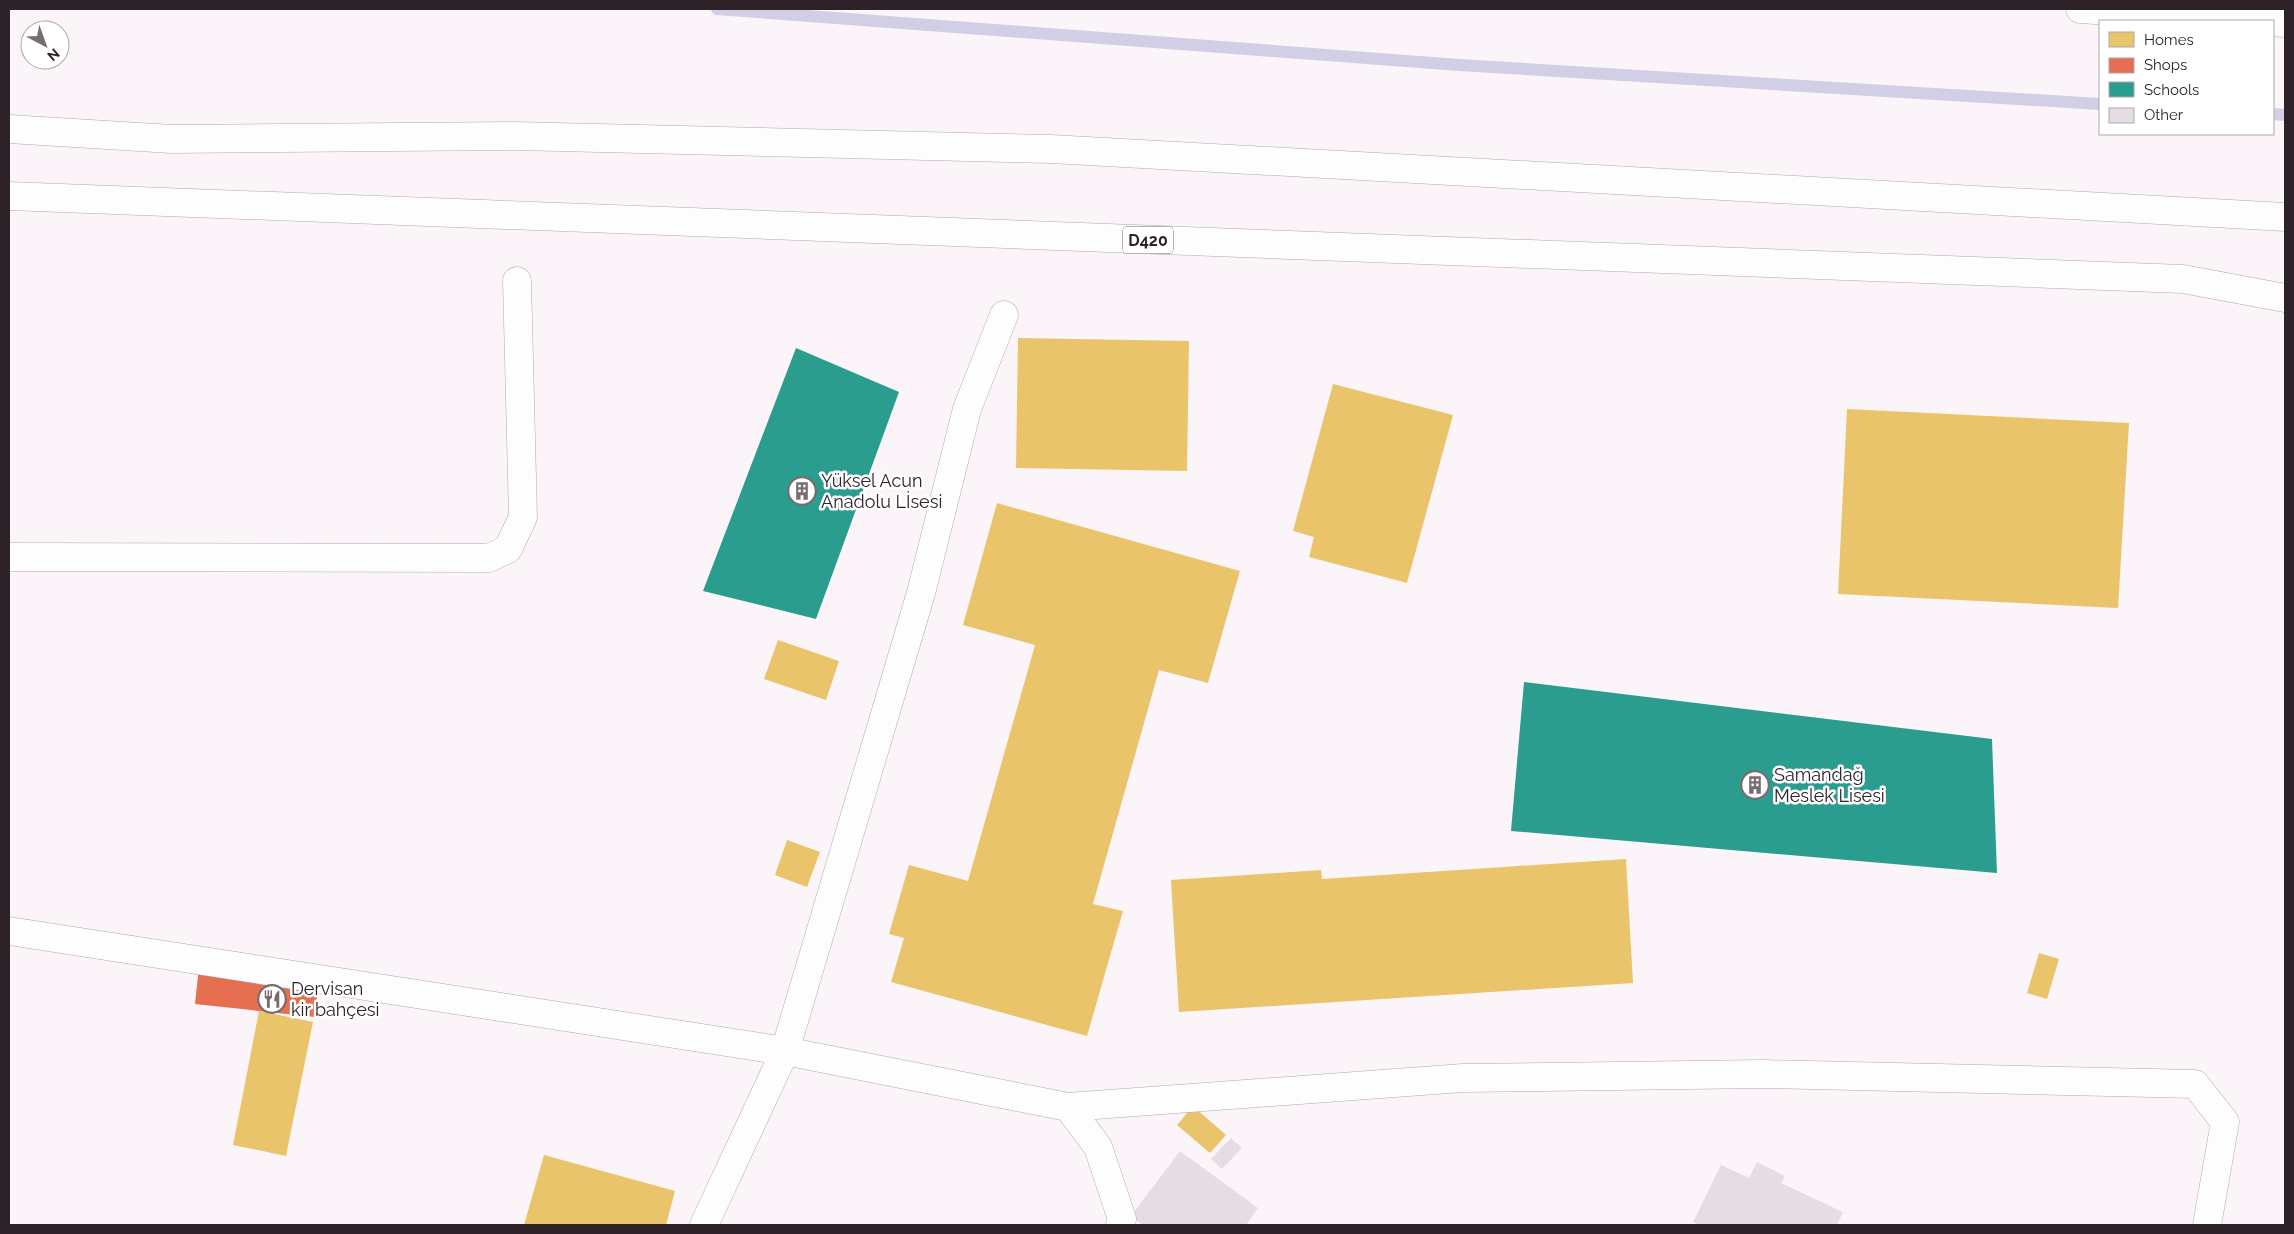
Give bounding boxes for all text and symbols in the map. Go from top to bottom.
north arrow [20,20,70,70]
legend [2099,20,2274,135]
text: Homes [2144,31,2194,49]
text: N [44,45,63,64]
text: Shops [2144,56,2187,74]
text: Schools [2144,81,2199,99]
text: Other [2144,106,2184,124]
road number: D420 [1123,226,1173,254]
place label: Yüksel Acun Anadolu Lİsesi [821,470,942,512]
building icon: Yüksel Acun Anadolu Lİsesi [787,476,817,506]
place label: Samandağ Meslek Lisesi [1774,764,1885,806]
building icon: Samandağ Meslek Lisesi [1740,770,1770,800]
place label: Dervisan kir bahçesi [291,978,379,1020]
restaurant icon: Dervisan kir bahçesi [257,984,287,1014]

